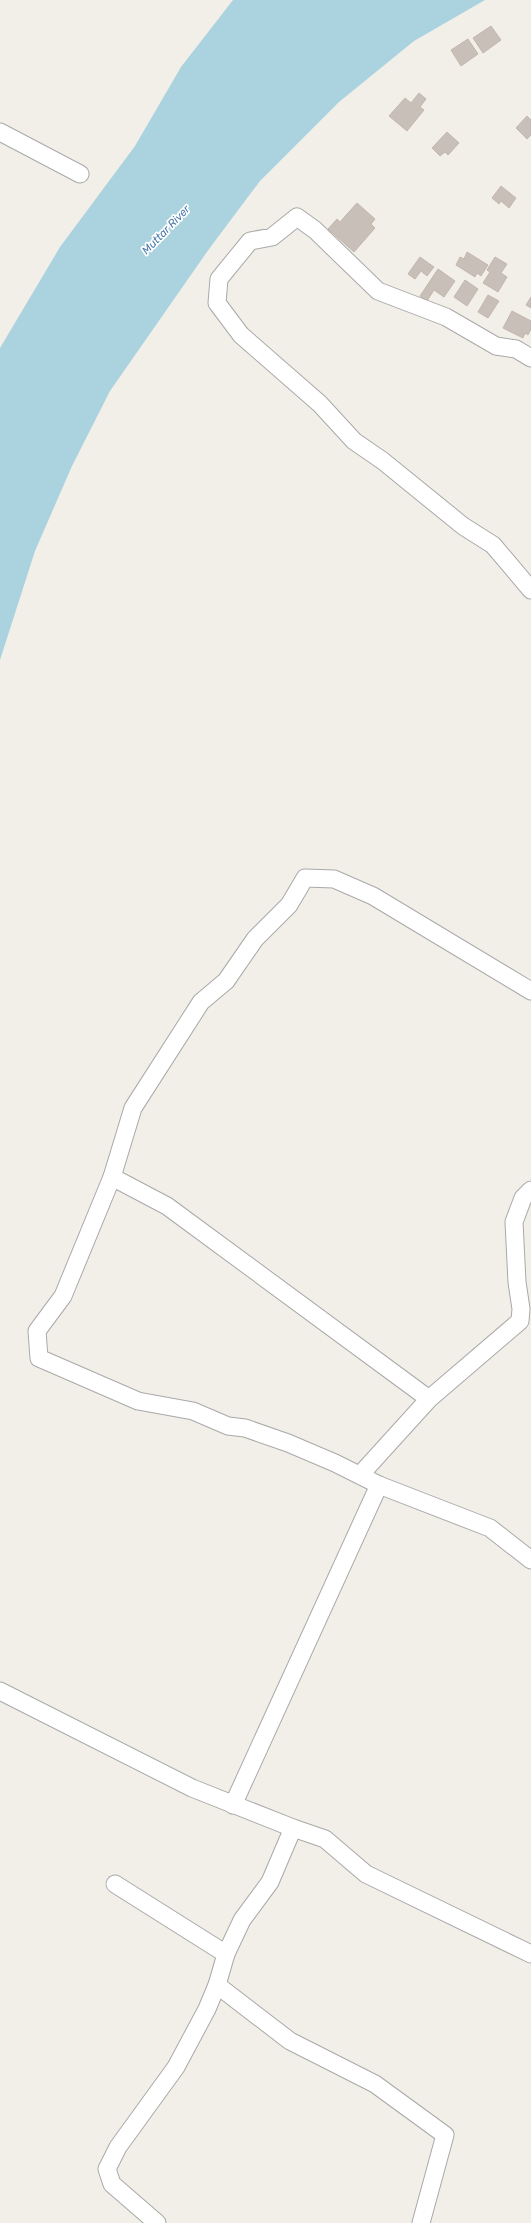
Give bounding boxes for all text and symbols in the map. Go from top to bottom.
water label: Muttar River [139,202,193,257]

